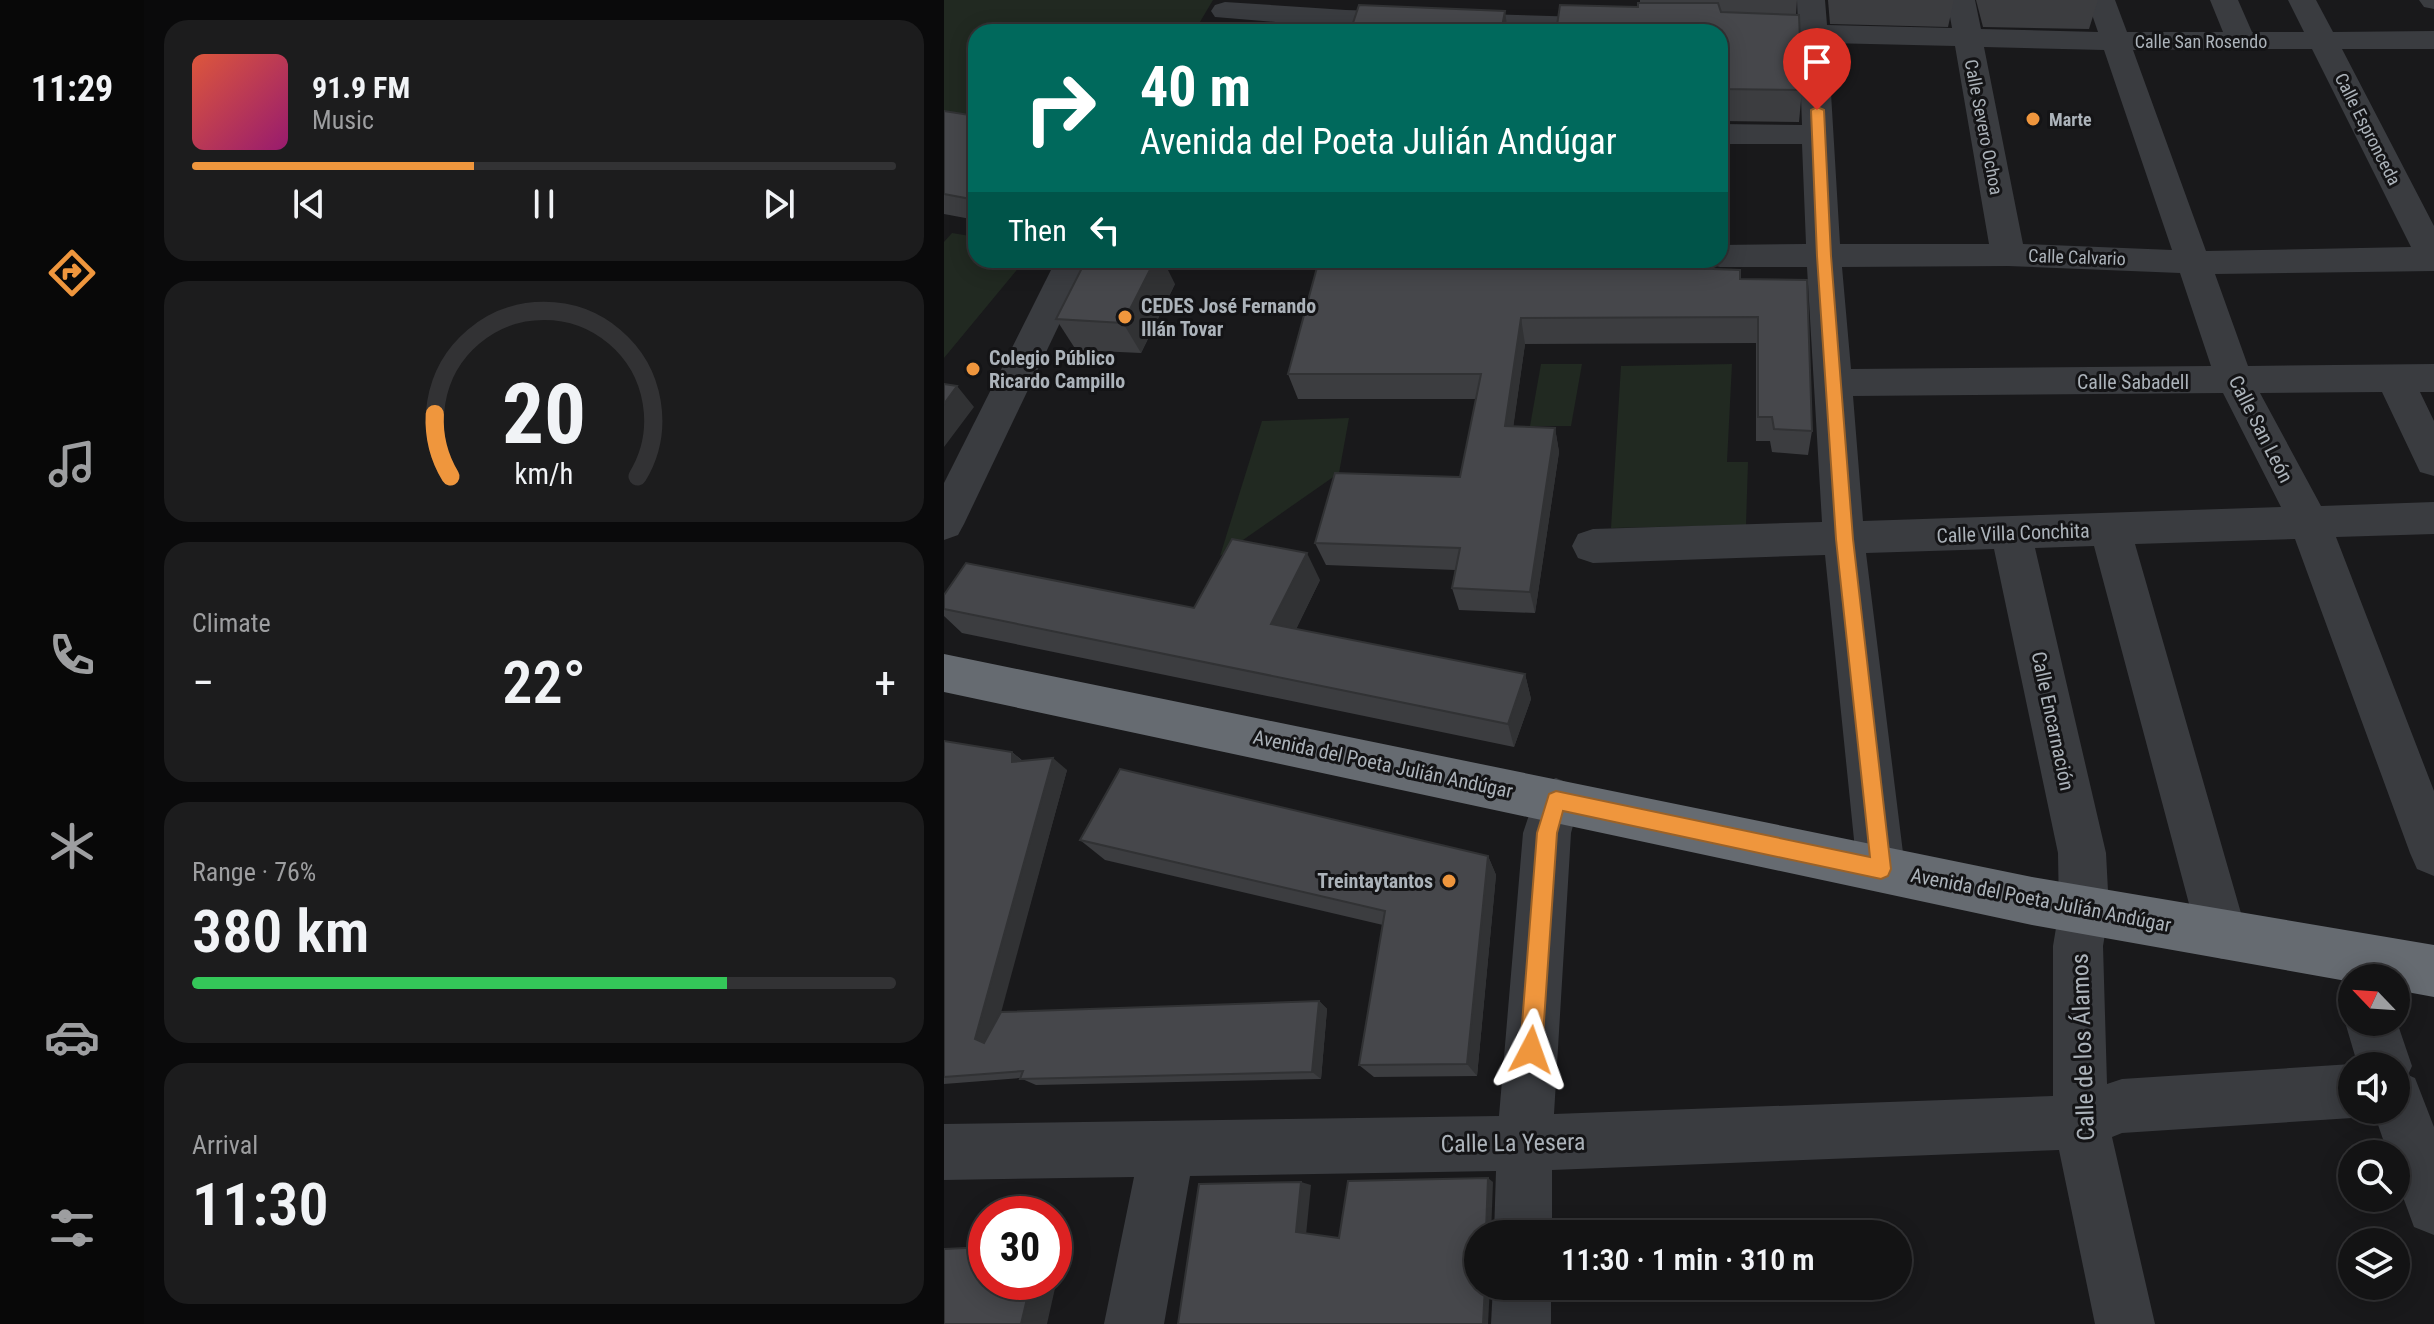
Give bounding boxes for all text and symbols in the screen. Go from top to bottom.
pin [1783,28,1851,110]
street label: Calle San Rosendo [2135,31,2267,52]
icon: arrive [1795,40,1839,84]
text: 40 m [1140,54,1251,120]
icon: right [1008,56,1112,160]
street label: Calle Severo Ochoa [1961,58,2007,196]
text: 11:29 [31,68,113,110]
street label: Calle Espronceda [2331,69,2405,189]
text: 91.9 FM [312,70,410,105]
text: Music [312,105,374,135]
place label: Marte [2049,109,2092,130]
marker: Marte [2024,110,2042,128]
text: Avenida del Poeta Julián Andúgar [1140,121,1617,163]
icon: previous [287,182,331,226]
icon: pause [522,182,566,226]
icon: next [757,182,801,226]
icon: left [1083,208,1127,252]
text: Then [1008,213,1067,248]
icon: directions [44,245,100,301]
street label: Calle Calvario [2028,245,2126,269]
place label: CEDES José Fernando Illán Tovar [1141,294,1316,341]
marker: CEDES José Fernando Illán Tovar [1116,308,1134,326]
place label: Colegio Público Ricardo Campillo [989,346,1125,393]
marker: Colegio Público Ricardo Campillo [964,360,982,378]
text: 20 [502,366,586,463]
street label: Calle Sabadell [2077,370,2189,394]
street label: Calle San León [2224,371,2298,487]
icon: music [44,436,100,492]
text: km/h [515,457,573,491]
street label: Calle Villa Conchita [1936,518,2090,548]
text: Climate [192,608,271,638]
icon: phone [44,627,100,683]
text: 22° [502,647,586,718]
street label: Calle Encarnación [2027,649,2079,793]
text: − [192,657,214,709]
text: + [874,657,896,709]
street label: Avenida del Poeta Julián Andúgar [1251,725,1515,803]
icon: climate [44,818,100,874]
text: Range · 76% [192,857,316,887]
street label: Avenida del Poeta Julián Andúgar [1909,863,2173,937]
place label: Treintaytantos [1317,869,1433,893]
marker: Treintaytantos [1440,872,1458,890]
text: 380 km [192,896,369,967]
street label: Calle de los Álamos [2066,953,2100,1141]
north arrow [2338,964,2410,1036]
map controls [2338,964,2410,1300]
position arrow [1489,1008,1573,1092]
icon: car [44,1009,100,1065]
button: sound [2338,1052,2410,1124]
street label: Calle La Yesera [1440,1128,1586,1158]
text: Arrival [192,1130,258,1160]
button: search [2338,1140,2410,1212]
text: 11:30 [192,1169,329,1240]
speed limit sign: 30 [968,1196,1072,1300]
icon: filters [44,1200,100,1256]
button: layers [2338,1228,2410,1300]
text: 11:30 · 1 min · 310 m [1561,1242,1815,1277]

